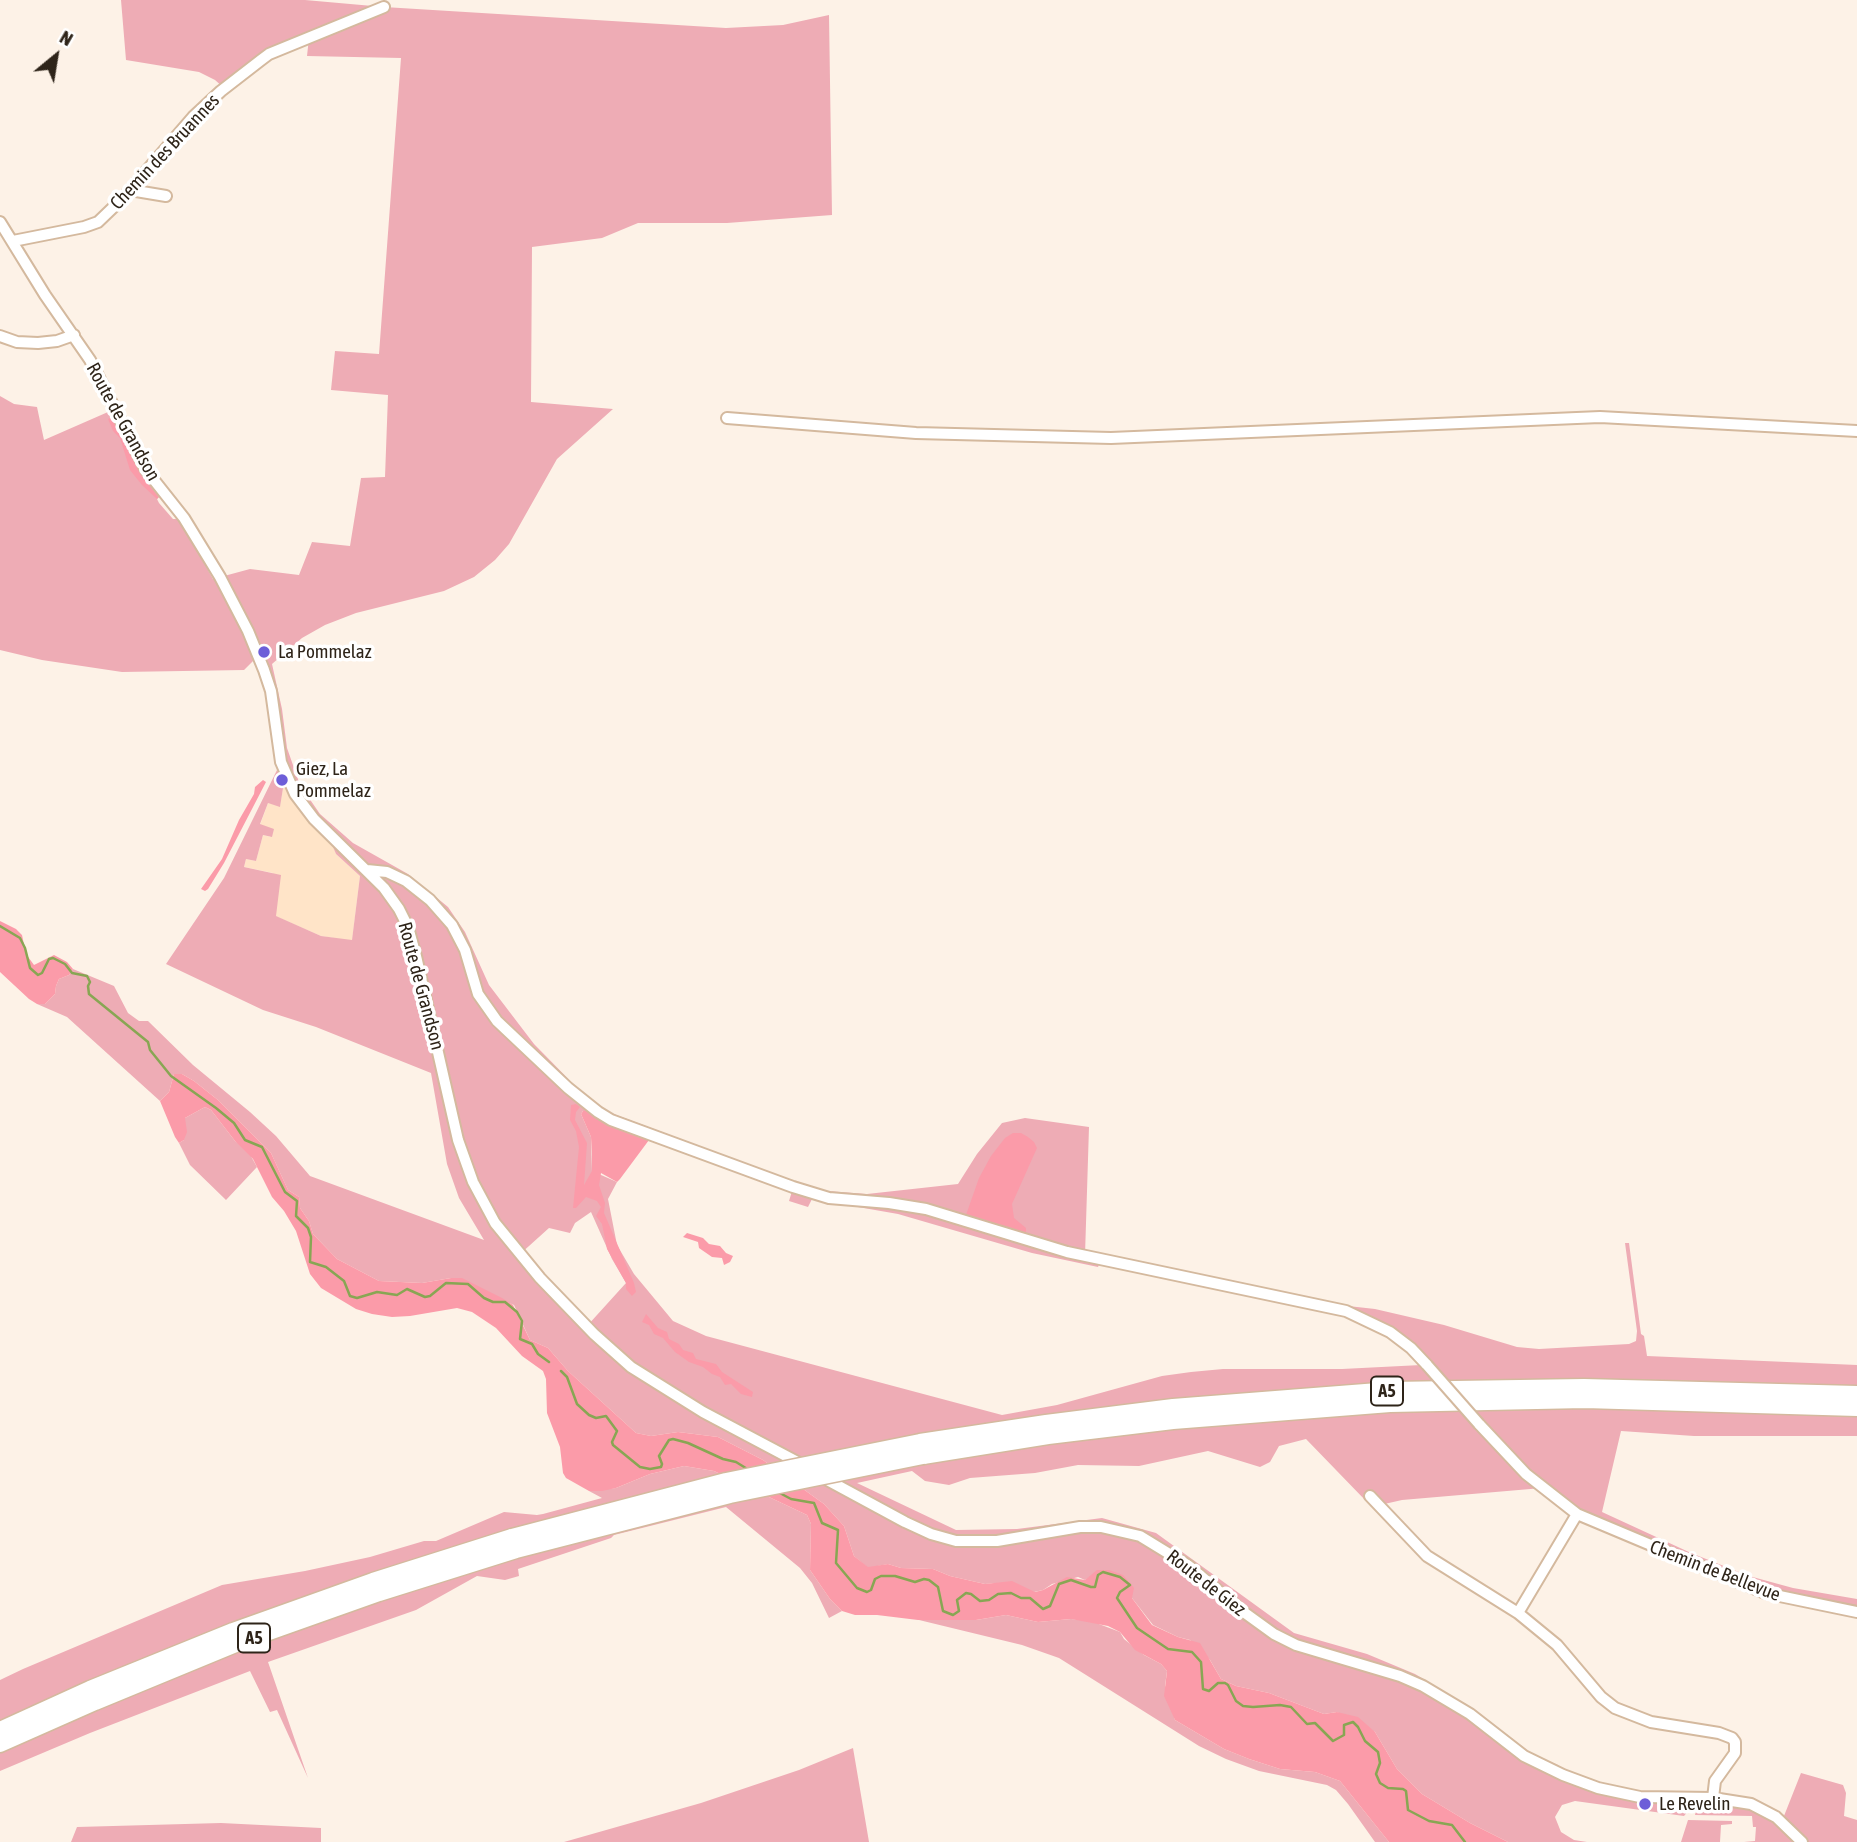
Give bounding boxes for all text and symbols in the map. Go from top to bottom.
north arrow [21,21,91,91]
text: N [56,25,77,50]
street label: Chemin des Bruannes [106,90,224,214]
street label: Route de Grandson [81,359,165,485]
place label: La Pommelaz [278,641,372,663]
marker: La Pommelaz [256,644,272,660]
place label: Giez, La Pommelaz [296,758,371,802]
marker: Giez, La Pommelaz [274,772,290,788]
street label: Route de Grandson [393,920,449,1052]
road number: A5 [1371,1376,1403,1406]
street label: Chemin de Bellevue [1646,1536,1784,1606]
street label: Route de Giez [1162,1545,1250,1621]
road number: A5 [238,1624,270,1652]
place label: Le Revelin [1659,1793,1730,1815]
marker: Le Revelin [1637,1796,1653,1812]

